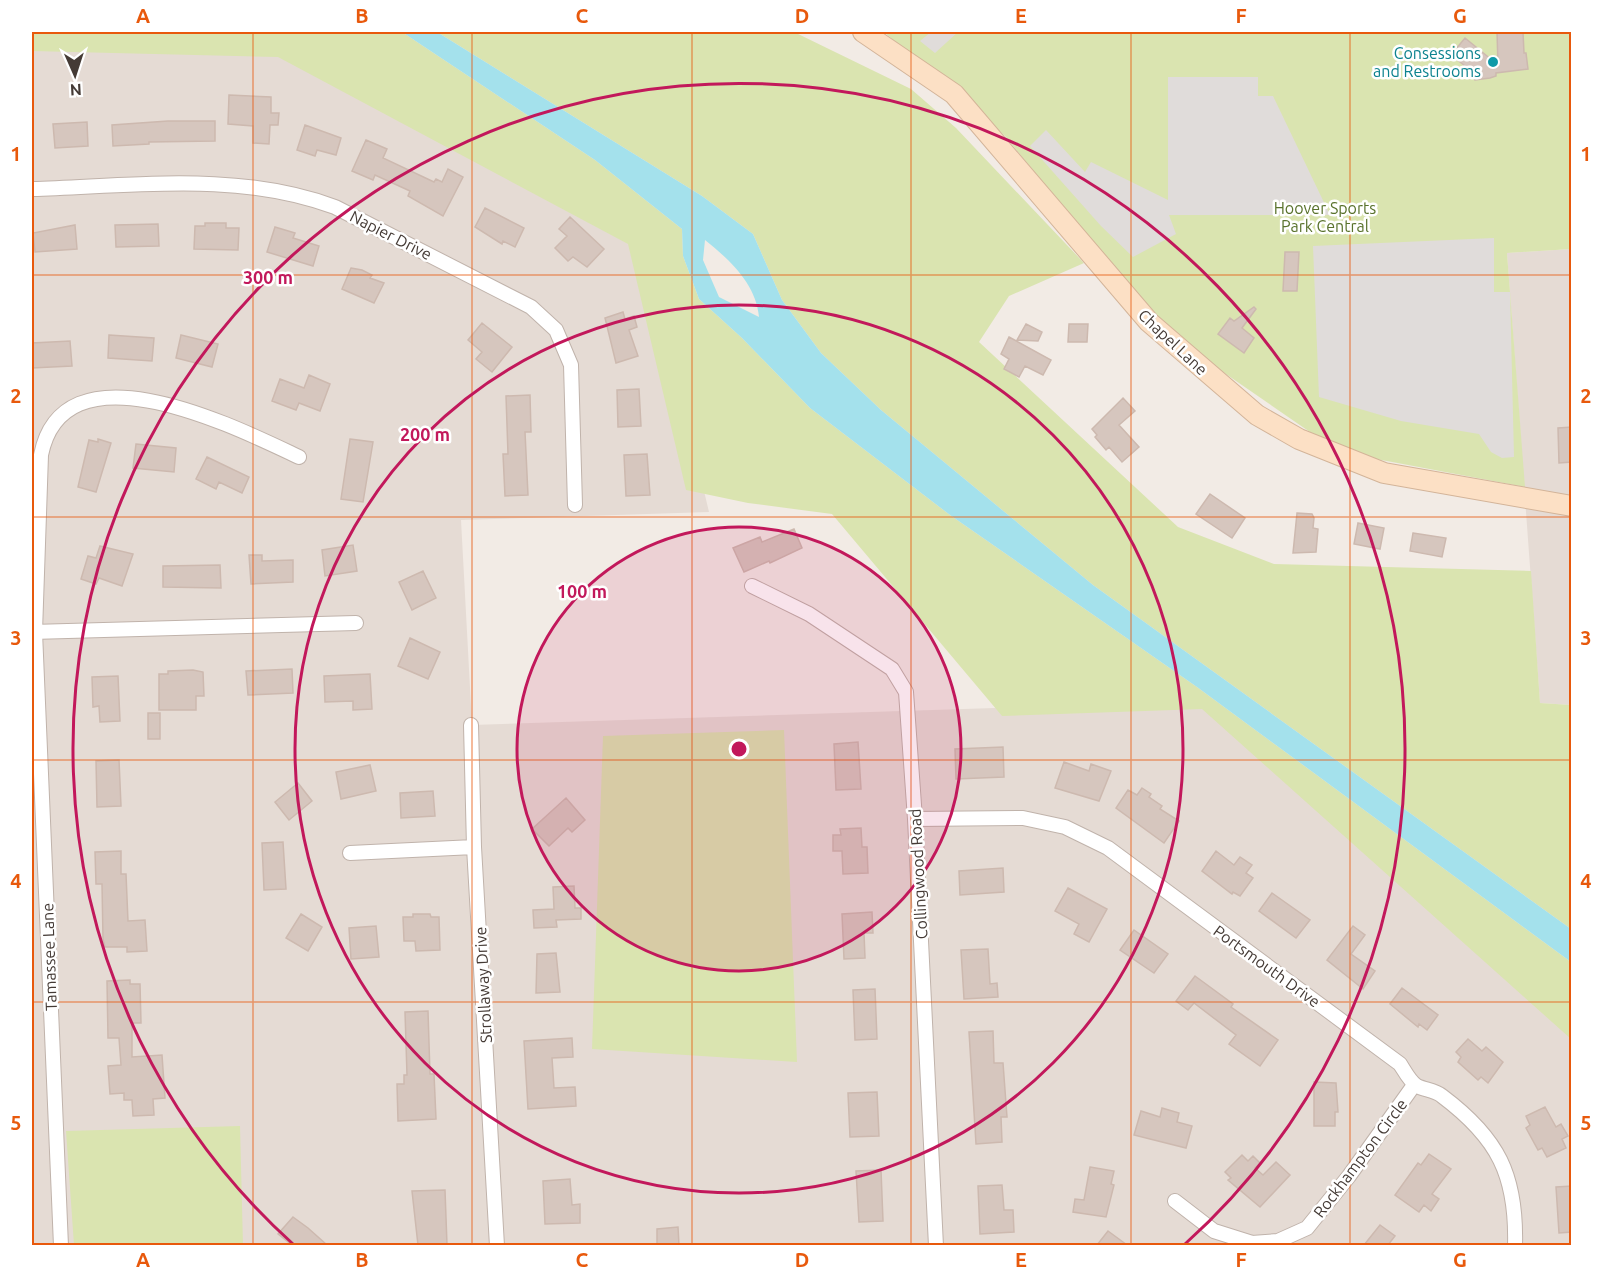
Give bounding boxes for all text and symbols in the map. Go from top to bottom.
text: A [136,4,150,27]
text: B [355,4,369,27]
text: C [576,4,589,27]
text: D [795,4,809,27]
text: E [1015,4,1027,27]
text: F [1235,4,1247,27]
text: G [1453,4,1467,27]
place label: Consessions and Restrooms [1373,44,1481,80]
north arrow [45,45,105,105]
marker: Consessions and Restrooms [1486,55,1500,69]
text: N [69,81,82,99]
text: 1 [10,142,22,165]
text: 1 [1580,142,1592,165]
park label: Hoover Sports Park Central [1274,199,1376,235]
street label: Napier Drive [347,207,435,263]
text: 300 m [243,267,293,287]
street label: Chapel Lane [1135,306,1211,378]
text: 2 [10,384,22,407]
text: 2 [1580,384,1592,407]
text: 200 m [400,424,450,444]
text: 100 m [557,581,607,601]
text: 3 [10,626,22,649]
text: 3 [1580,626,1592,649]
centre of rings [729,739,749,759]
street label: Collingwood Road [906,808,930,940]
text: 4 [10,869,22,892]
text: 4 [1580,869,1592,892]
street label: Tamassee Lane [38,903,60,1011]
street label: Portsmouth Drive [1210,921,1324,1011]
street label: Strollaway Drive [471,926,495,1044]
street label: Rockhampton Circle [1309,1095,1411,1221]
text: 5 [10,1111,22,1134]
text: 5 [1580,1111,1592,1134]
text: A [136,1248,150,1271]
text: B [355,1248,369,1271]
text: C [576,1248,589,1271]
text: D [795,1248,809,1271]
text: E [1015,1248,1027,1271]
text: F [1235,1248,1247,1271]
text: G [1453,1248,1467,1271]

